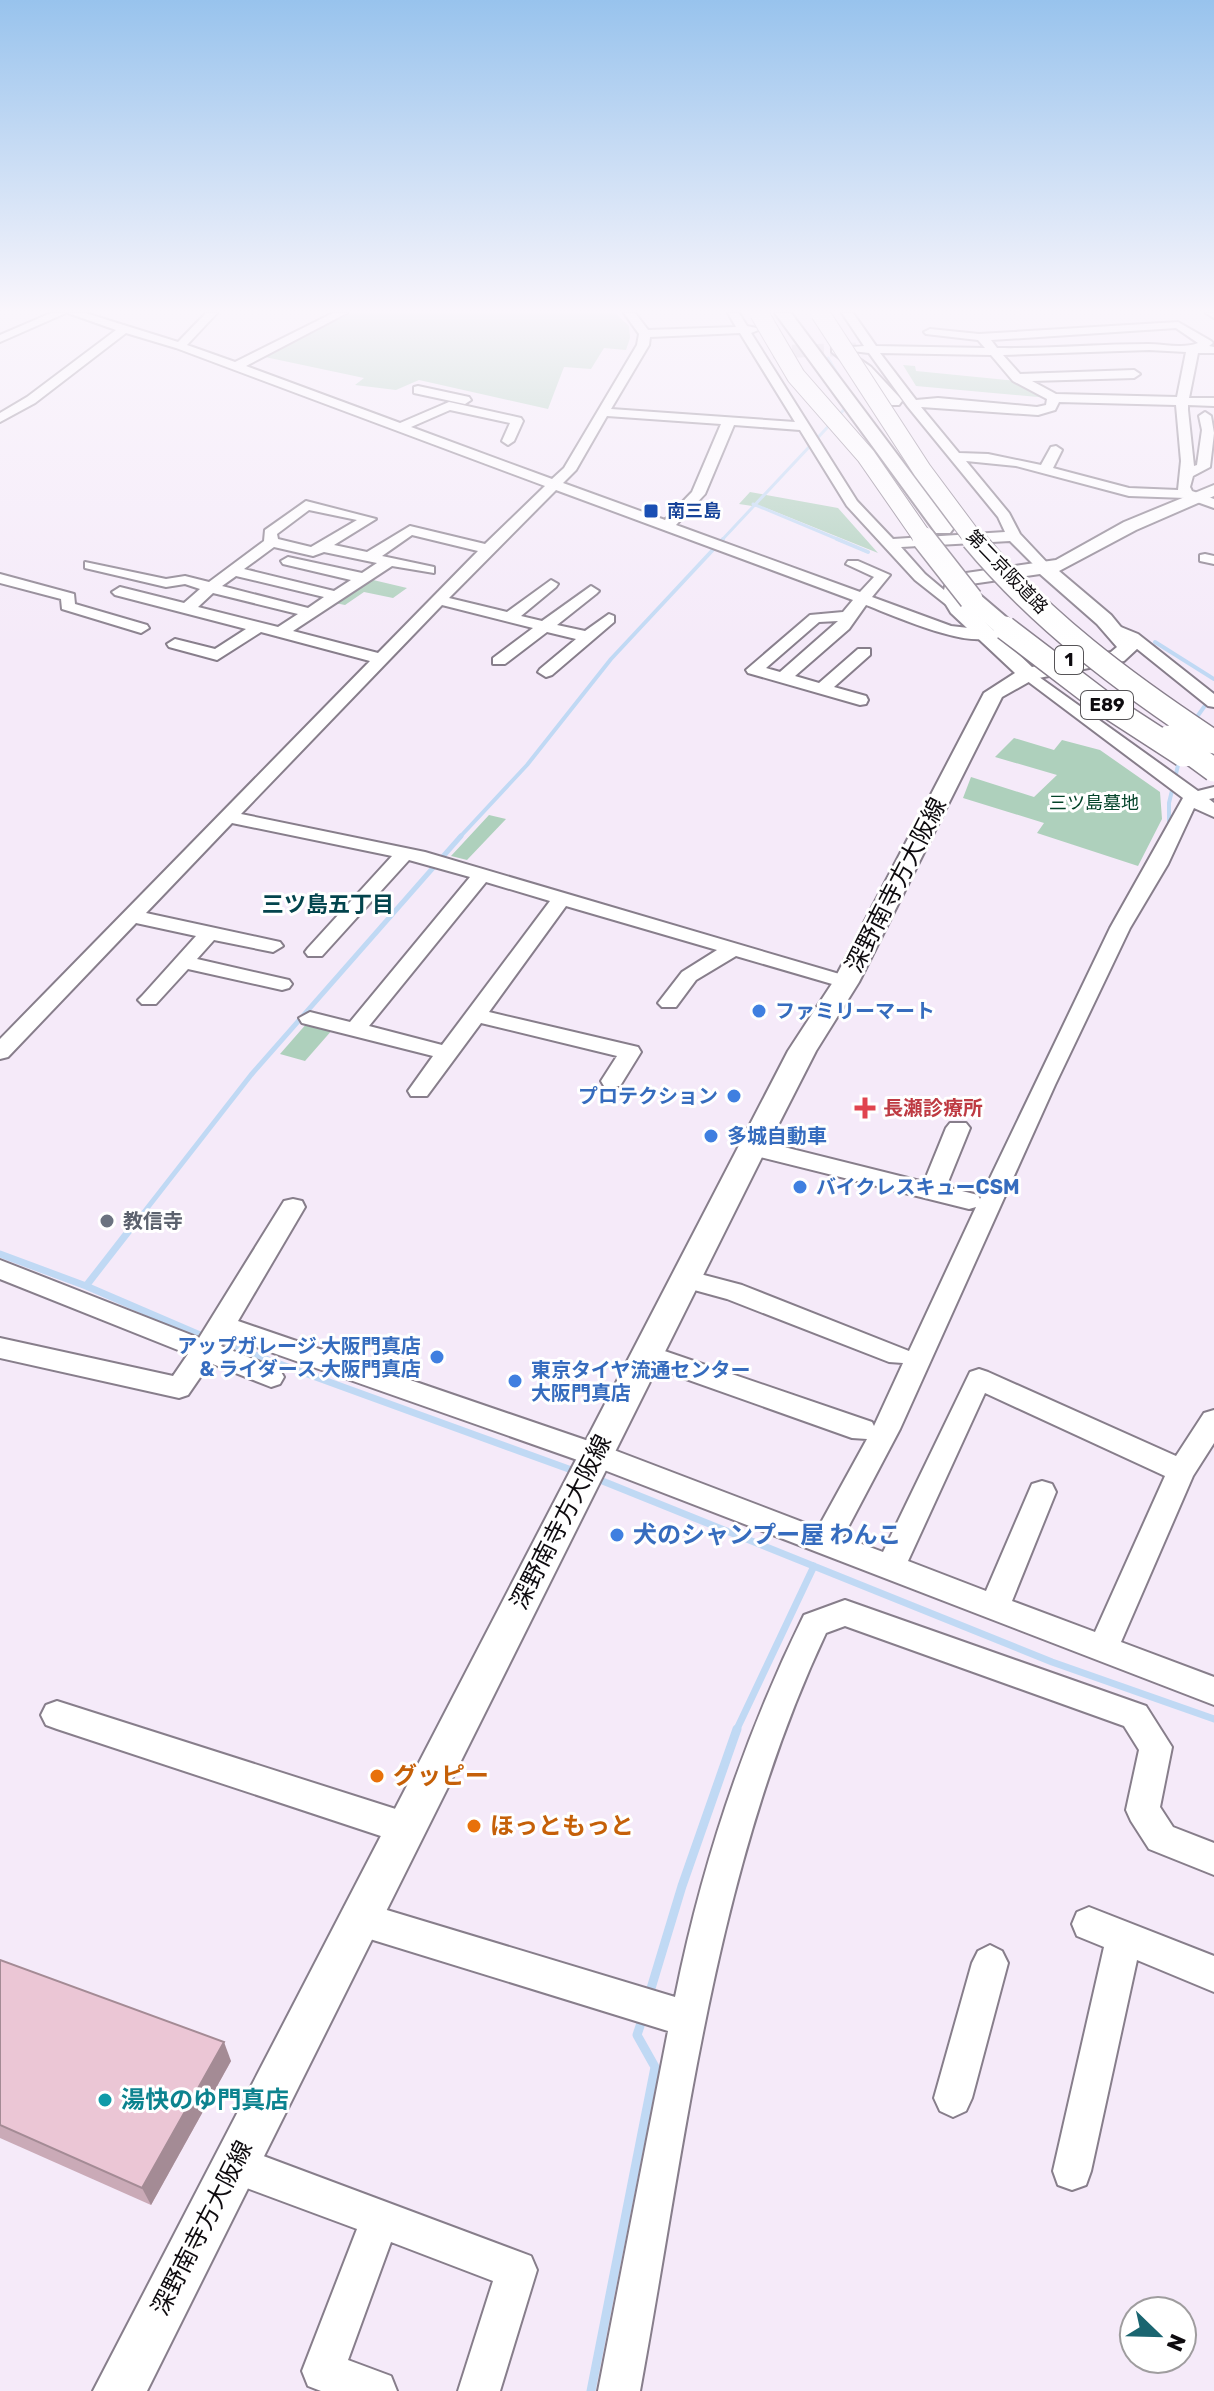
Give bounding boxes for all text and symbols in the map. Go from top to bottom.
place label: 南三島 [667,500,721,522]
marker: 南三島 [642,502,660,520]
street label: 第二京阪道路 [962,526,1052,618]
road number: 1 [1055,646,1083,674]
road number: E89 [1081,691,1133,719]
park label: 三ツ島墓地 [1049,792,1139,814]
street label: 深野南寺方大阪線 [840,793,952,977]
district label: 三ツ島五丁目 [262,891,394,918]
place label: ファミリーマート [775,999,935,1023]
marker: ファミリーマート [750,1002,768,1020]
place label: プロテクション [578,1084,718,1108]
marker: プロテクション [725,1087,743,1105]
place label: 長瀬診療所 [883,1096,983,1120]
marker: 長瀬診療所 [854,1097,876,1119]
place label: 多城自動車 [727,1124,827,1148]
marker: 多城自動車 [702,1127,720,1145]
place label: バイクレスキューCSM [816,1175,1019,1199]
marker: バイクレスキューCSM [791,1178,809,1196]
place label: 教信寺 [123,1209,183,1233]
marker: 教信寺 [98,1212,116,1230]
place label: アップガレージ 大阪門真店 & ライダース 大阪門真店 [177,1334,421,1381]
marker: アップガレージ 大阪門真店 & ライダース 大阪門真店 [428,1348,446,1366]
place label: 東京タイヤ流通センター 大阪門真店 [531,1358,750,1405]
marker: 東京タイヤ流通センター 大阪門真店 [506,1372,524,1390]
street label: 深野南寺方大阪線 [505,1430,617,1614]
place label: 犬のシャンプー屋 わんこ [633,1521,901,1549]
marker: 犬のシャンプー屋 わんこ [608,1526,626,1544]
place label: グッピー [393,1762,489,1790]
marker: グッピー [368,1767,386,1785]
place label: ほっともっと [490,1812,634,1840]
marker: ほっともっと [465,1817,483,1835]
place label: 湯快のゆ門真店 [121,2086,289,2114]
marker: 湯快のゆ門真店 [96,2091,114,2109]
street label: 深野南寺方大阪線 [146,2136,258,2320]
north arrow [1118,2295,1198,2375]
text: N [1160,2330,1191,2355]

